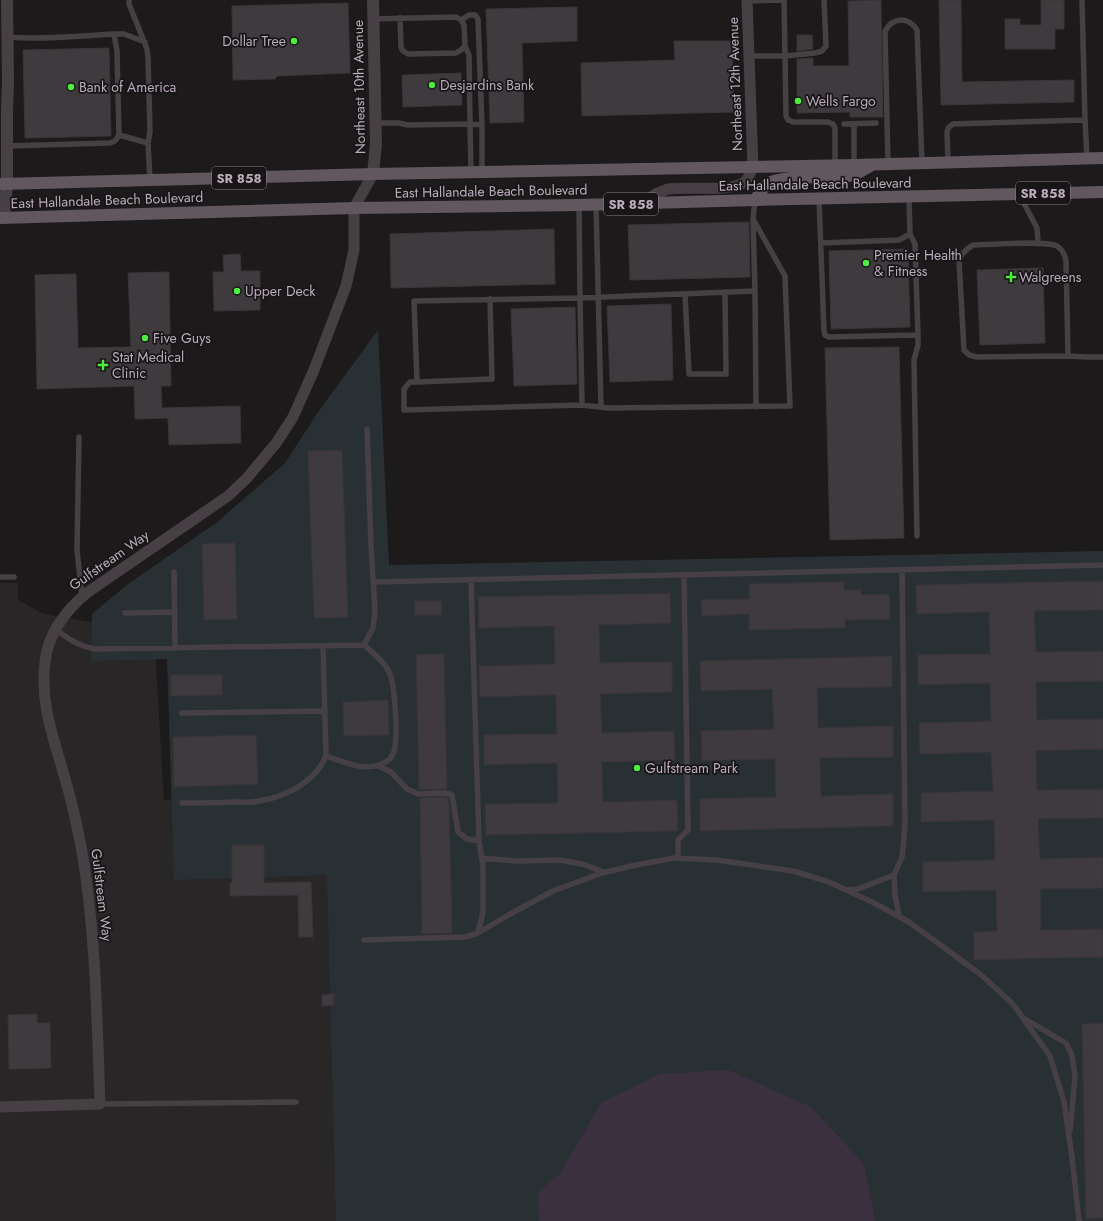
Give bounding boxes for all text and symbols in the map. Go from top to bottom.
street label: Northeast 12th Avenue [723,17,747,151]
street label: Northeast 10th Avenue [348,20,370,154]
place label: Dollar Tree [222,31,286,51]
marker: Dollar Tree [289,36,299,46]
place label: Desjardins Bank [440,75,535,95]
place label: Bank of America [79,77,176,97]
marker: Desjardins Bank [427,80,437,90]
marker: Bank of America [66,82,76,92]
place label: Wells Fargo [806,91,876,111]
marker: Wells Fargo [793,96,803,106]
road number: SR 858 [212,167,266,189]
street label: East Hallandale Beach Boulevard [718,172,912,196]
street label: East Hallandale Beach Boulevard [394,179,588,203]
road number: SR 858 [1016,182,1070,204]
street label: East Hallandale Beach Boulevard [10,187,204,213]
road number: SR 858 [604,193,658,215]
place label: Premier Health & Fitness [874,245,962,281]
marker: Premier Health & Fitness [861,258,871,268]
place label: Walgreens [1019,267,1082,287]
marker: Walgreens [1006,272,1016,282]
place label: Upper Deck [245,281,316,301]
marker: Upper Deck [232,286,242,296]
place label: Five Guys [153,328,211,348]
marker: Five Guys [140,333,150,343]
place label: Stat Medical Clinic [112,347,184,383]
marker: Stat Medical Clinic [97,359,109,371]
street label: Gulfstream Way [65,525,154,595]
place label: Gulfstream Park [645,758,739,778]
marker: Gulfstream Park [632,763,642,773]
street label: Gulfstream Way [86,847,118,943]

